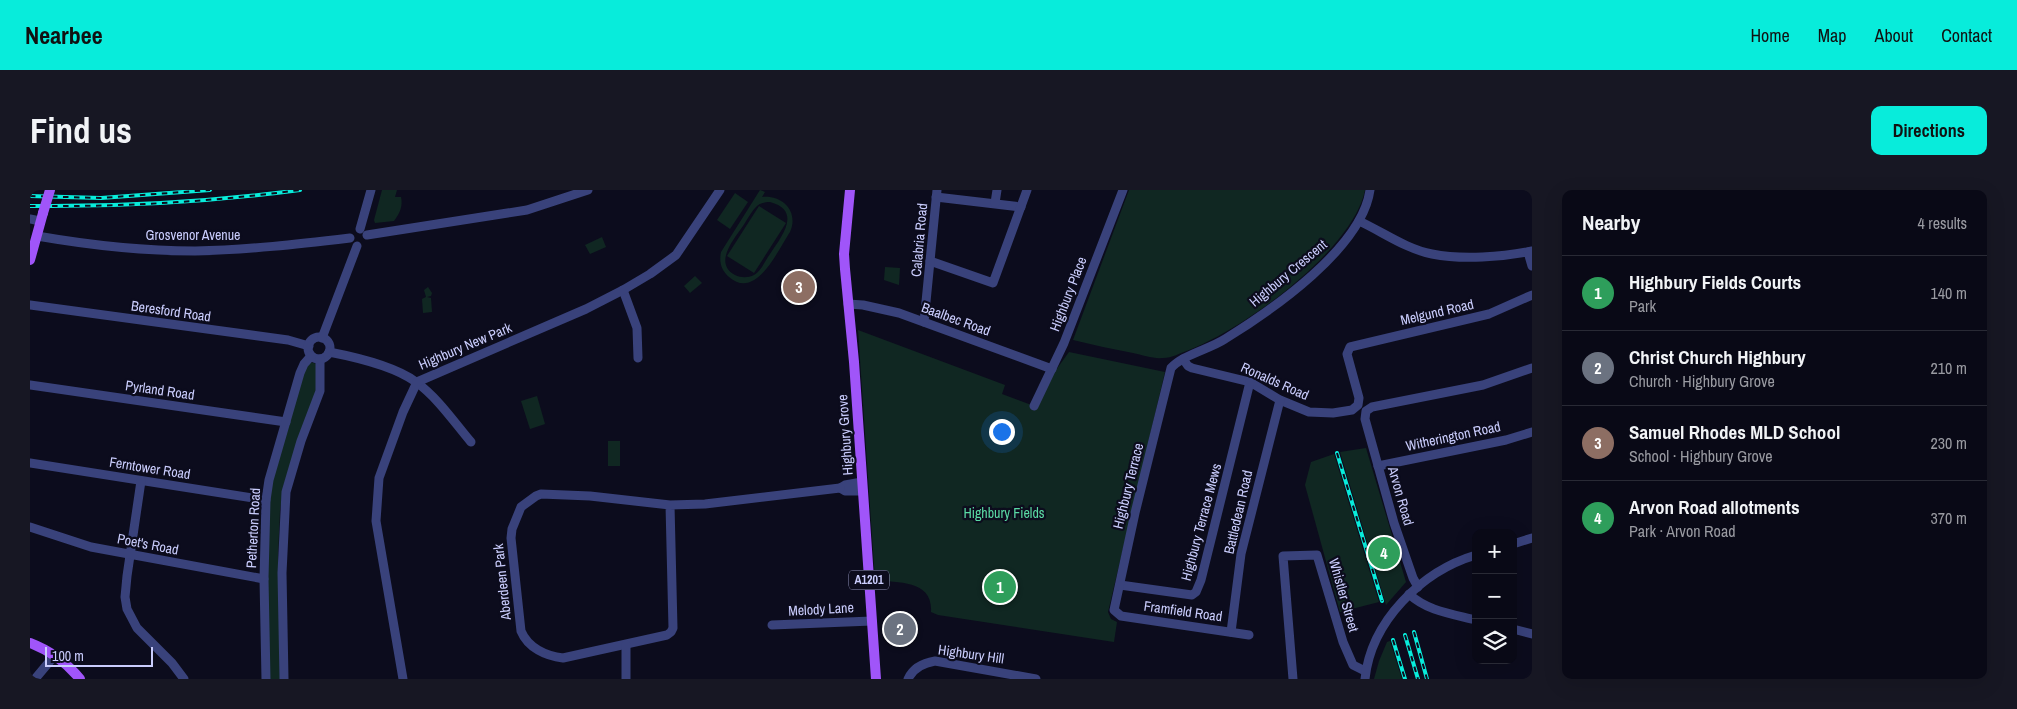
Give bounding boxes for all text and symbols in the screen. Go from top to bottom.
text: Nearbee [25,19,103,51]
text: Home [1750,23,1790,48]
text: Map [1818,23,1847,48]
text: About [1875,23,1913,48]
text: Contact [1941,23,1992,48]
button: Directions [1871,106,1987,155]
text: Find us [30,107,132,154]
street label: Calabria Road [907,202,931,278]
text: Nearby [1582,208,1640,237]
text: 4 results [1917,212,1967,234]
street label: Grosvenor Avenue [146,226,240,244]
street label: Highbury Crescent [1246,235,1330,311]
street label: Highbury Place [1046,254,1090,334]
pin: 3 [783,268,815,306]
text: Highbury Fields Courts [1629,269,1801,295]
text: 1 [1594,282,1602,304]
text: 140 m [1931,282,1967,304]
street label: Melgund Road [1399,295,1475,329]
text: Park [1629,295,1656,317]
street label: Beresford Road [130,296,212,326]
street label: Baalbec Road [919,298,993,340]
street label: Highbury New Park [416,318,515,374]
text: Christ Church Highbury [1629,344,1806,370]
text: 2 [1594,357,1602,379]
text: 210 m [1931,357,1967,379]
street label: Ronalds Road [1238,358,1312,404]
text: Church · Highbury Grove [1629,370,1775,392]
street label: Pyrland Road [124,376,196,404]
street label: Highbury Grove [833,394,857,476]
street label: Witherington Road [1404,417,1502,455]
your location [989,419,1015,445]
text: Samuel Rhodes MLD School [1629,419,1840,445]
text: 3 [1594,432,1602,454]
text: 230 m [1931,432,1967,454]
street label: Highbury Terrace [1109,441,1147,531]
text: School · Highbury Grove [1629,445,1773,467]
street label: Ferntower Road [108,453,192,483]
street label: Highbury Terrace Mews [1177,461,1225,583]
street label: Arvon Road [1384,463,1418,528]
street label: Battledean Road [1220,468,1256,556]
street label: Petherton Road [242,487,264,569]
text: Arvon Road allotments [1629,494,1800,520]
park label: Highbury Fields [963,504,1045,522]
text: 4 [1594,507,1602,529]
text: 370 m [1931,507,1967,529]
text: Park · Arvon Road [1629,520,1735,542]
street label: Poet's Road [116,529,180,559]
map controls [1472,529,1517,664]
button: + [1472,529,1517,574]
pin: 4 [1368,534,1400,572]
street label: Aberdeen Park [489,543,515,622]
street label: Whistler Street [1325,556,1363,634]
pin: 1 [984,568,1016,606]
road number: A1201 [849,570,889,590]
button: − [1472,574,1517,619]
street label: Framfield Road [1143,597,1223,625]
street label: Melody Lane [788,598,854,620]
pin: 2 [884,610,916,648]
button: layers [1472,619,1517,664]
street label: Highbury Hill [937,640,1005,668]
scale bar [45,644,152,667]
text: 100 m [52,647,84,665]

